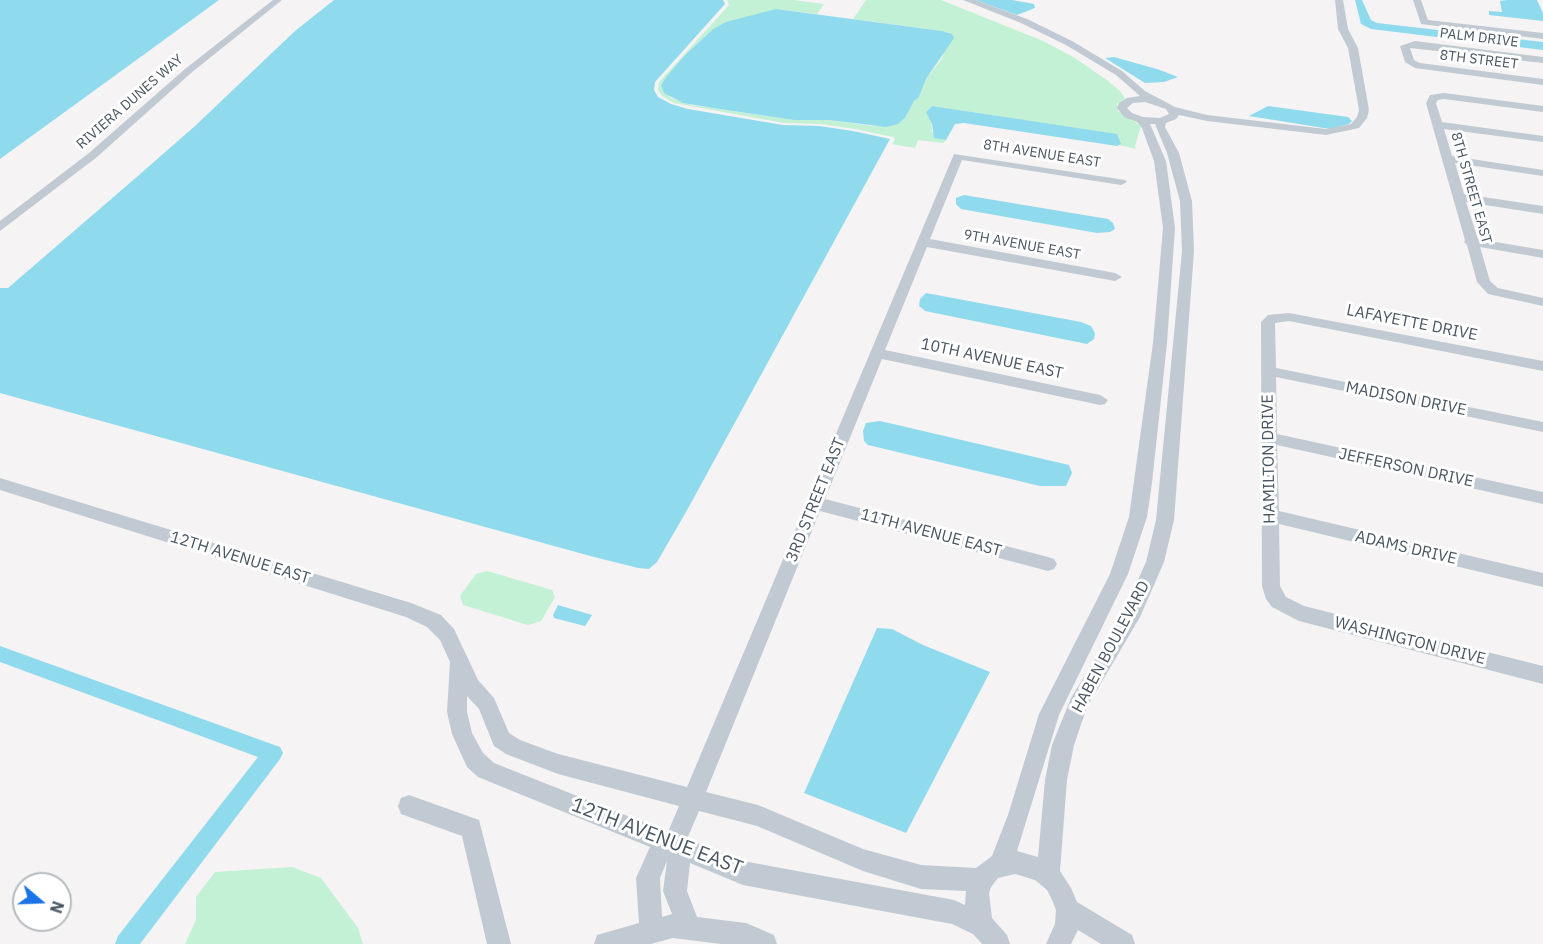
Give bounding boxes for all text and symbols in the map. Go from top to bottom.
street label: PALM DRIVE [1439,25,1519,51]
street label: 8TH STREET [1439,47,1519,73]
street label: RIVIERA DUNES WAY [73,51,187,153]
street label: 8TH STREET EAST [1447,130,1495,246]
street label: 8TH AVENUE EAST [982,136,1102,172]
street label: 9TH AVENUE EAST [962,226,1082,264]
street label: LAFAYETTE DRIVE [1345,301,1479,345]
street label: 10TH AVENUE EAST [919,335,1065,383]
street label: MADISON DRIVE [1344,378,1468,420]
street label: HAMILTON DRIVE [1258,394,1280,524]
street label: 3RD STREET EAST [782,435,850,565]
street label: JEFFERSON DRIVE [1337,444,1475,492]
street label: 11TH AVENUE EAST [858,505,1004,561]
street label: ADAMS DRIVE [1353,527,1459,569]
street label: 12TH AVENUE EAST [168,528,312,588]
street label: HABEN BOULEVARD [1068,578,1154,716]
street label: WASHINGTON DRIVE [1332,613,1488,669]
street label: 12TH AVENUE EAST [568,793,746,881]
north arrow [12,872,72,932]
text: N [46,898,68,916]

